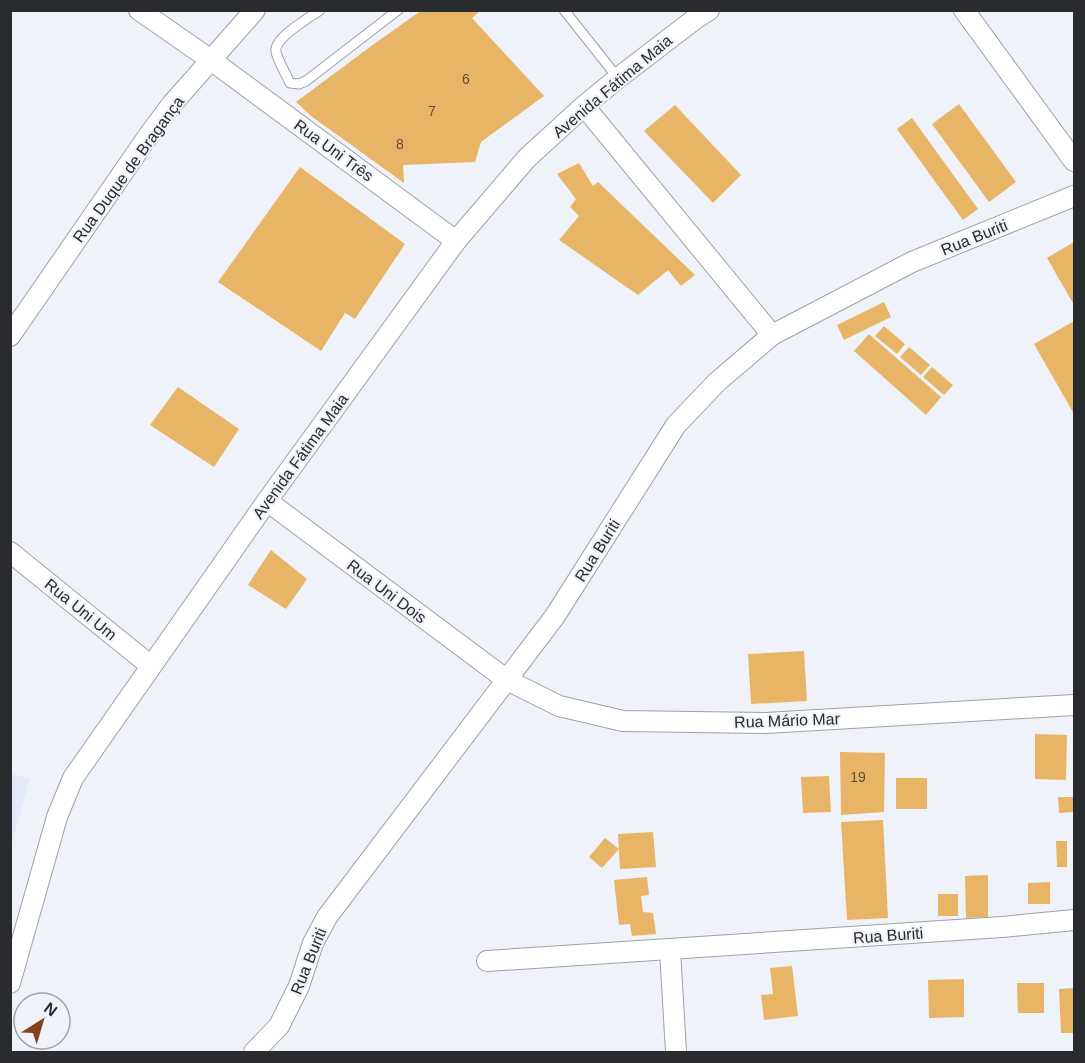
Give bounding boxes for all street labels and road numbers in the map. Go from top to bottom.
street label: Avenida Fátima Maia [549,32,675,141]
street label: Rua Duque de Bragança [70,93,187,246]
street label: Rua Uni Três [291,116,376,185]
street label: Rua Buriti [938,216,1010,259]
street label: Avenida Fátima Maia [249,391,351,522]
street label: Rua Buriti [572,516,623,585]
street label: Rua Uni Dois [344,556,429,627]
street label: Rua Uni Um [41,575,120,643]
street label: Rua Mário Mar [734,710,841,731]
street label: Rua Buriti [287,925,330,997]
street label: Rua Buriti [852,925,924,946]

